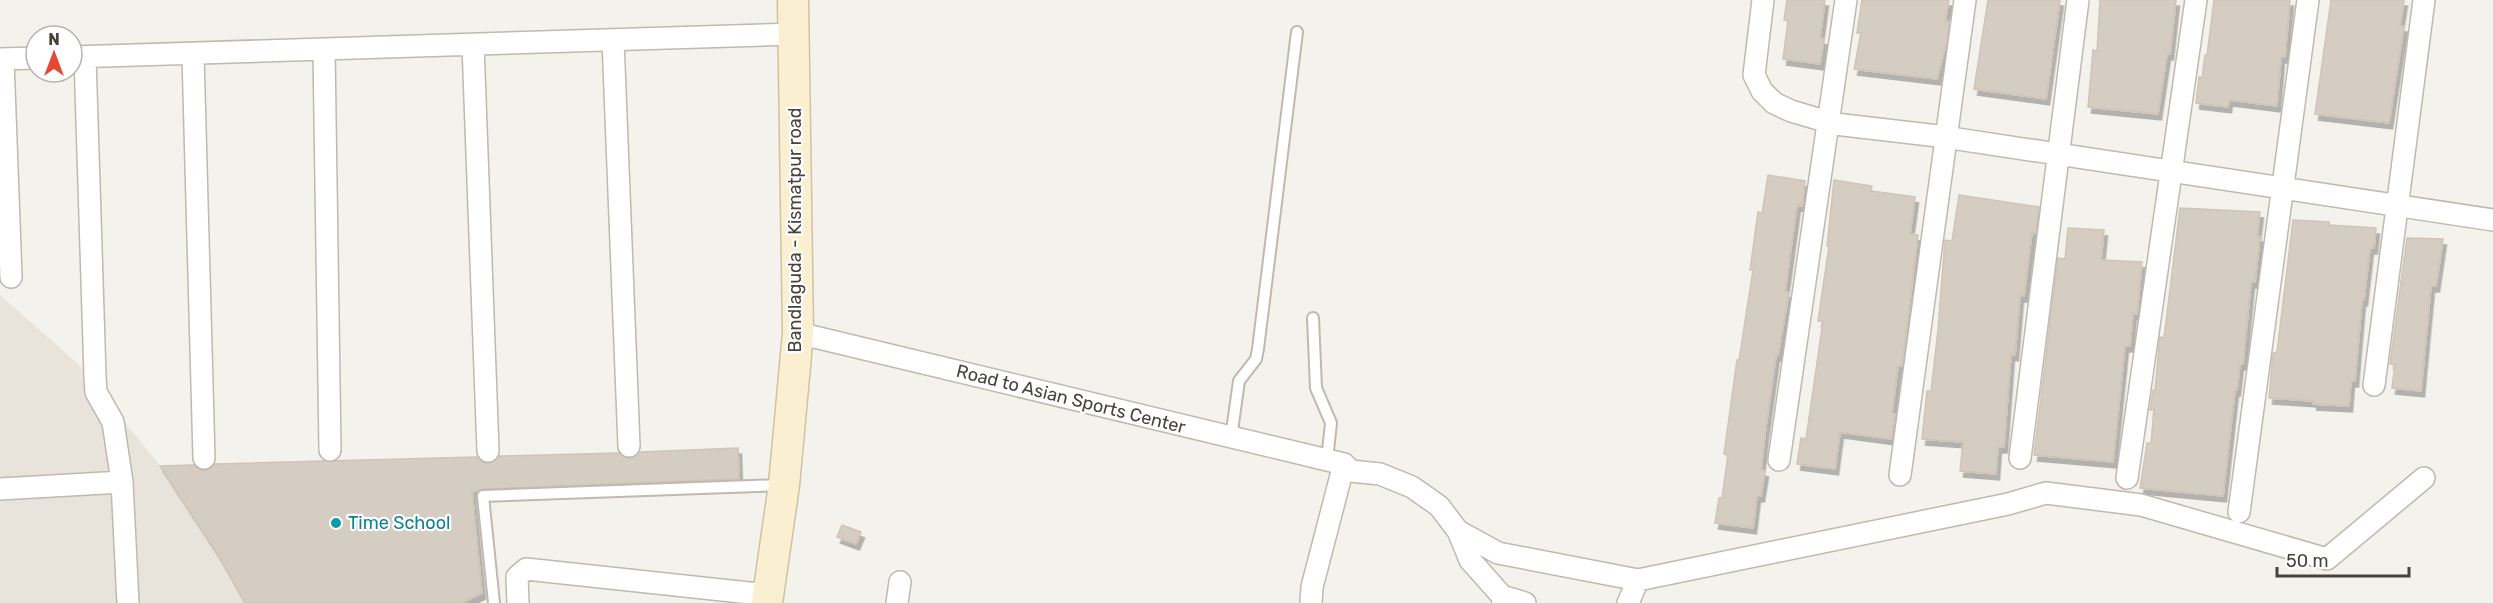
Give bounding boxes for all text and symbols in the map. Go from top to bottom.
north arrow [24,24,84,84]
text: N [48,30,60,49]
street label: Bandlaguda - Kismatpur road [784,108,806,352]
street label: Road to Asian Sports Center [954,360,1188,438]
place label: Time School [348,512,450,534]
marker: Time School [329,516,343,530]
scale bar [2277,540,2409,578]
text: 50 m [2286,550,2329,572]

